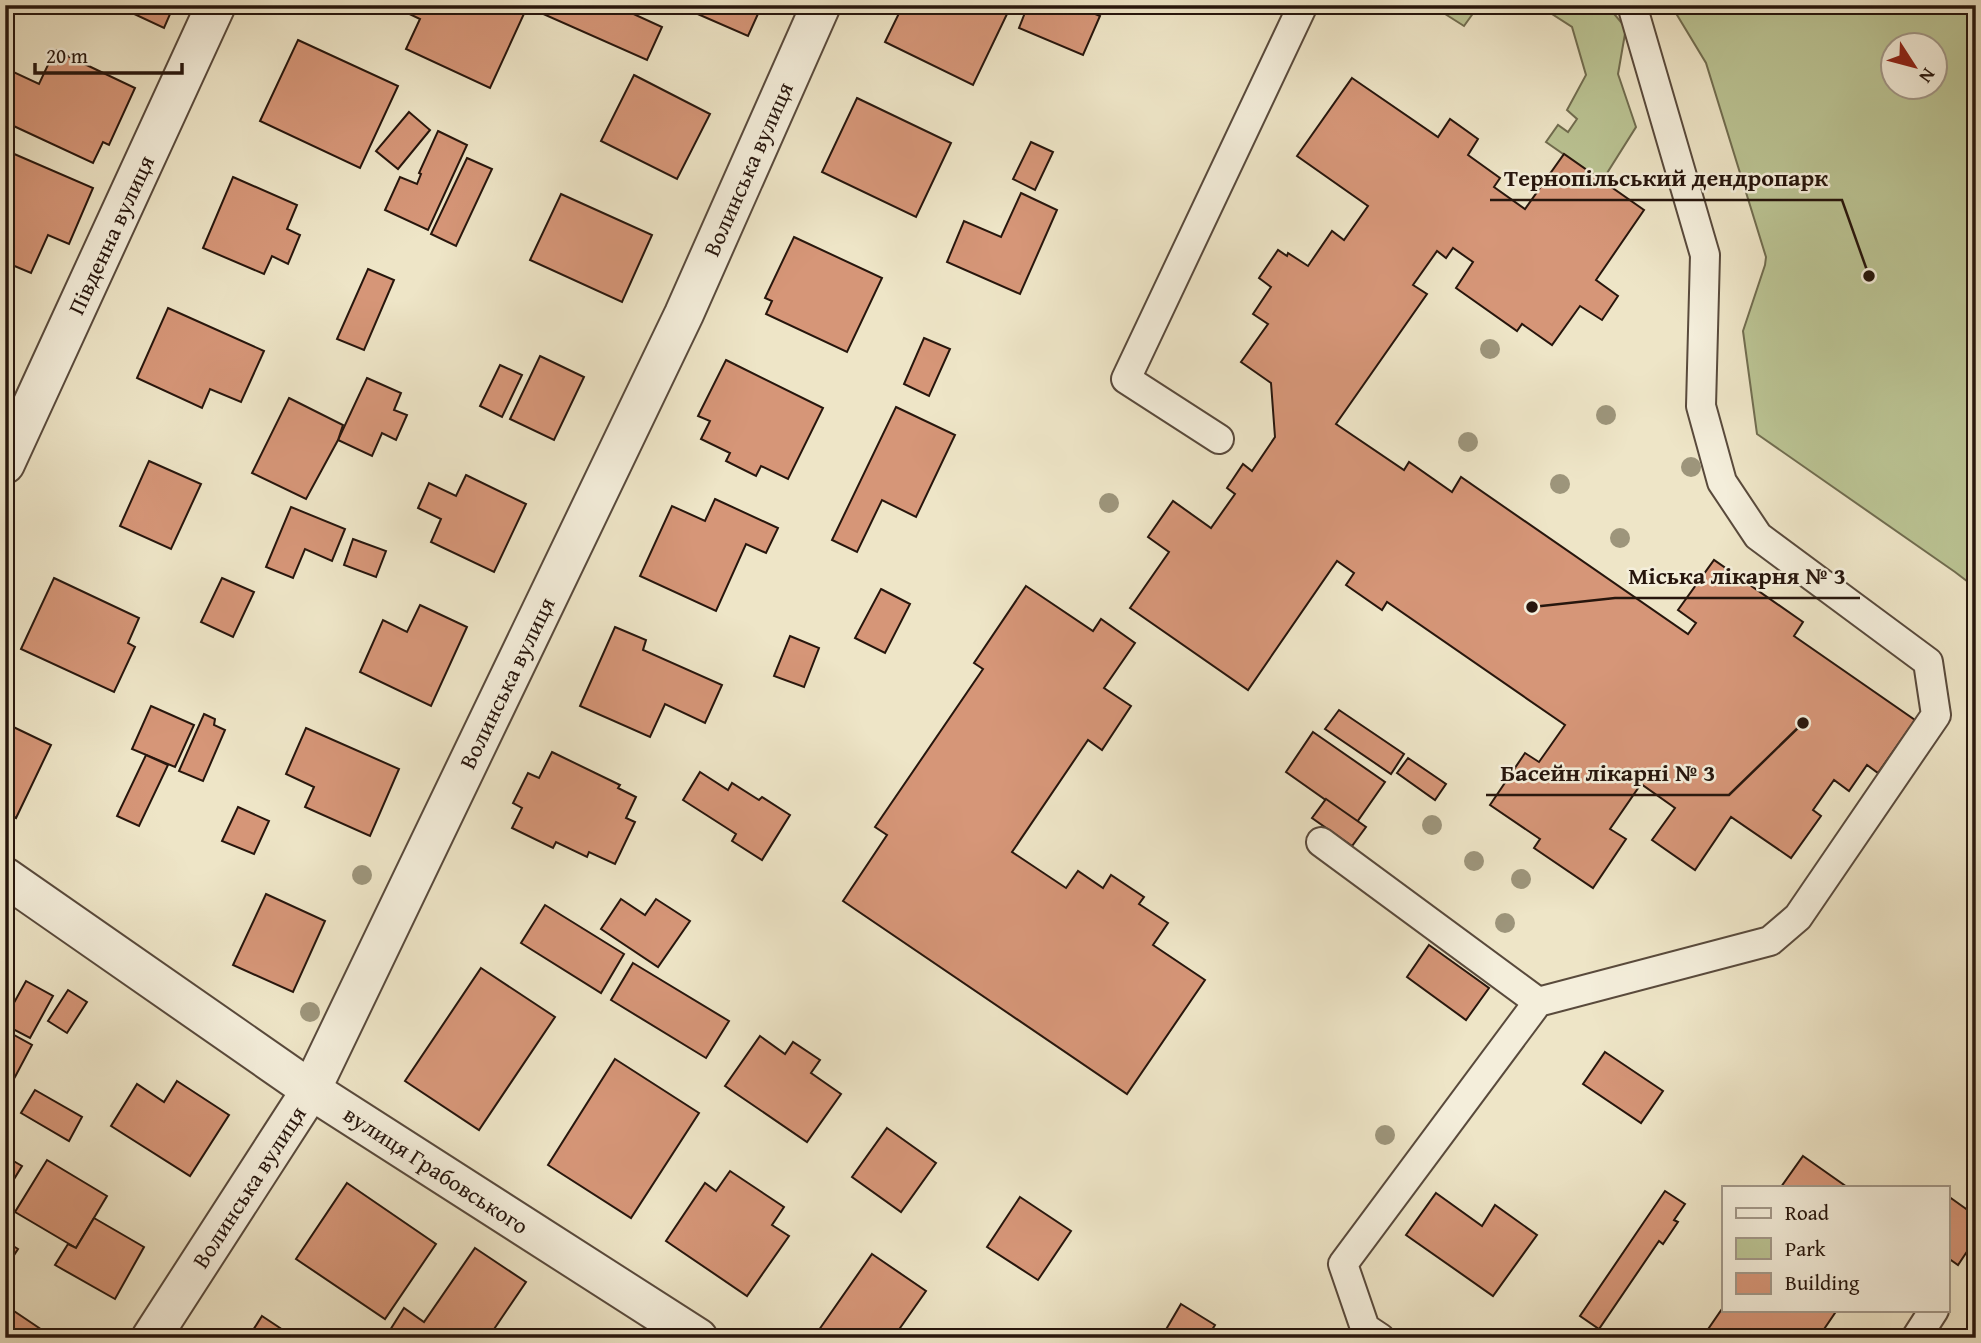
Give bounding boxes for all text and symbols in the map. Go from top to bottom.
scale bar [35,32,182,76]
north arrow [1880,32,1950,102]
text: 20 m [46,40,88,71]
text: N [1913,63,1943,90]
street label: Волинська вулиця [694,76,801,261]
street label: Південна вулиця [59,149,162,320]
callout: Тернопільський дендропарк [1490,155,1842,200]
text: Тернопільський дендропарк [1504,160,1828,195]
callout: Міська лікарня № 3 [1615,553,1860,598]
text: Міська лікарня № 3 [1628,558,1846,593]
street label: Волинська вулиця [451,591,563,774]
callout: Басейн лікарні № 3 [1486,750,1729,795]
text: Басейн лікарні № 3 [1500,755,1716,790]
street label: вулиця Грабовського [337,1097,535,1242]
street label: Волинська вулиця [184,1099,314,1274]
legend [1722,1186,1950,1312]
text: Road [1785,1197,1830,1228]
text: Park [1785,1233,1826,1264]
text: Building [1785,1267,1860,1298]

